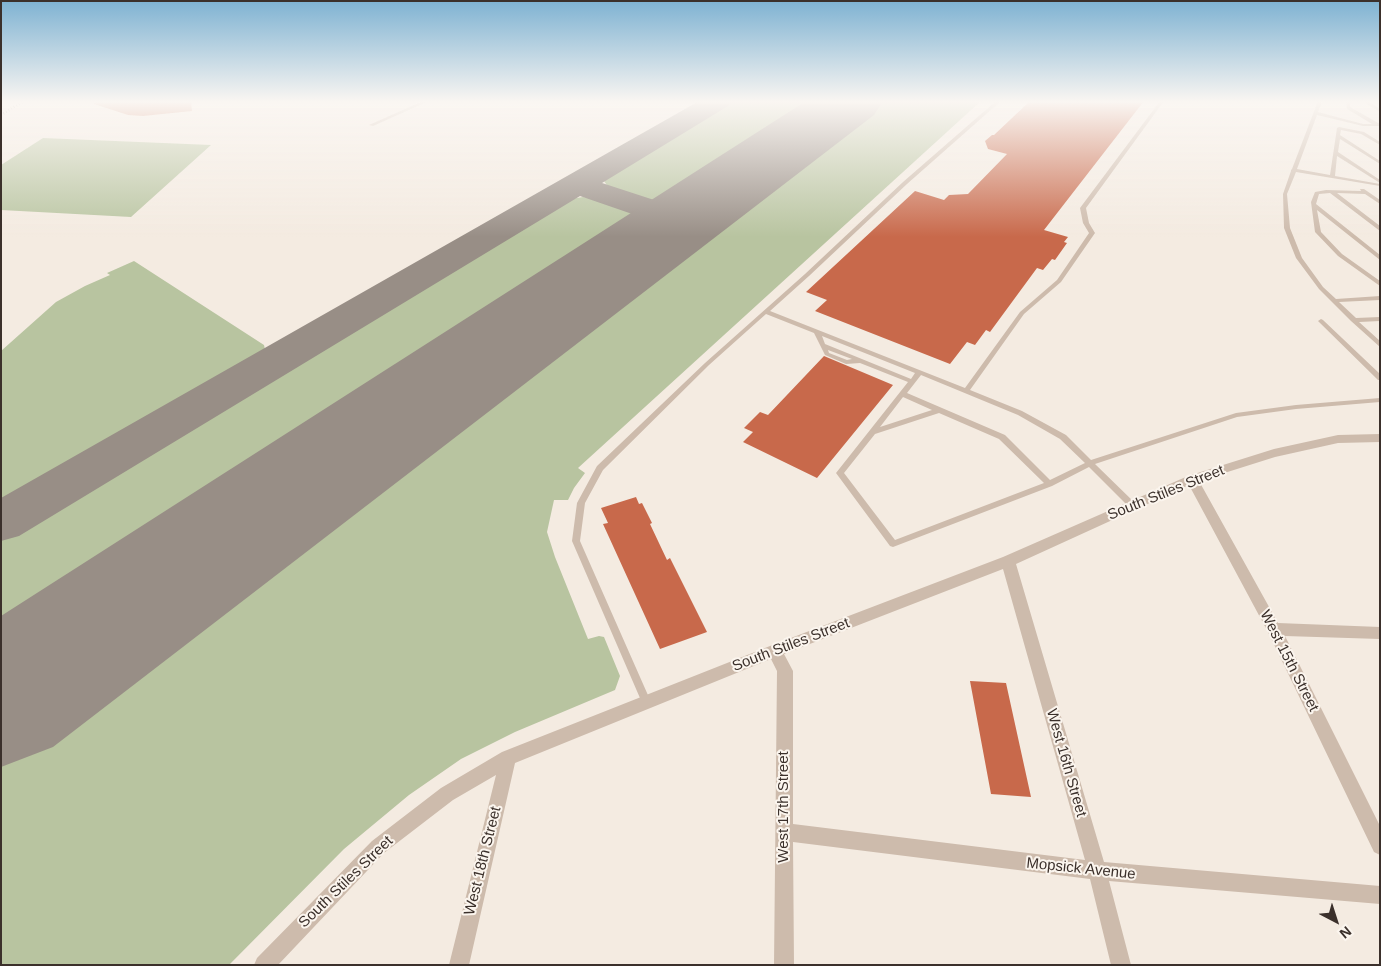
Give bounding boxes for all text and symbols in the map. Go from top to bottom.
street label: South Stiles Street [1105,461,1227,525]
street label: West 15th Street [1256,607,1322,715]
street label: South Stiles Street [730,614,852,676]
street label: West 16th Street [1042,707,1090,819]
street label: West 17th Street [775,751,793,863]
street label: West 18th Street [461,805,505,917]
street label: South Stiles Street [295,832,397,932]
street label: Mopsick Avenue [1025,854,1137,884]
north arrow [1311,896,1361,946]
text: N [1337,923,1355,942]

